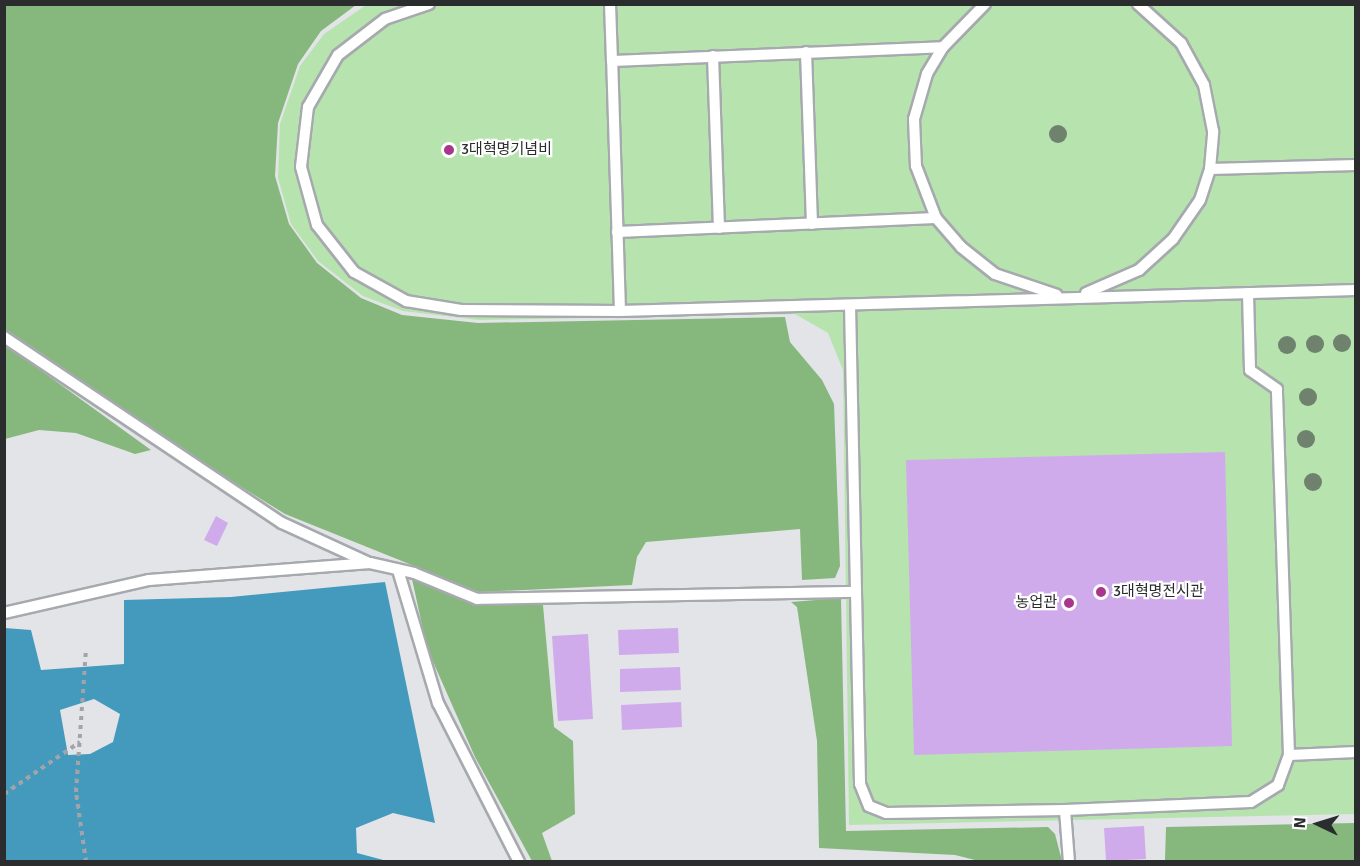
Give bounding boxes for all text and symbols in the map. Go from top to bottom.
place label: 3대혁명기념비 [461,141,552,159]
marker: 3대혁명기념비 [442,143,456,157]
place label: 3대혁명전시관 [1113,583,1204,601]
marker: 3대혁명전시관 [1094,585,1108,599]
place label: 농업관 [1016,594,1057,612]
marker: 농업관 [1062,596,1076,610]
north arrow [1288,794,1348,854]
text: N [1290,816,1310,829]

